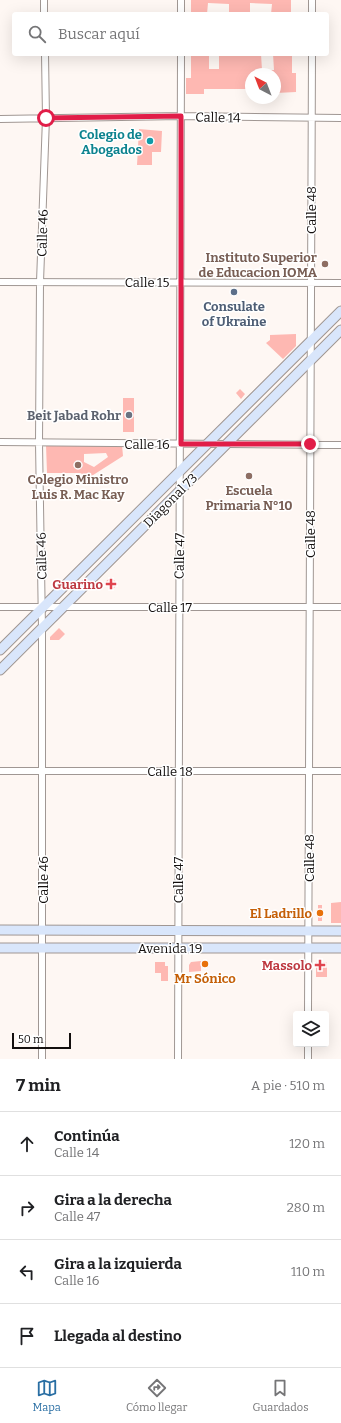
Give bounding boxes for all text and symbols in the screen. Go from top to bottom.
search box [12,12,329,56]
icon: search [26,23,48,45]
text: Buscar aquí [58,25,140,43]
north arrow [245,68,281,104]
route start [37,109,55,127]
street label: Calle 14 [195,110,241,125]
place label: Colegio de Abogados [79,127,142,157]
marker: Colegio de Abogados [145,136,155,146]
street label: Calle 48 [304,186,319,234]
street label: Calle 46 [34,209,51,257]
place label: Instituto Superior de Educacion IOMA [199,250,318,280]
marker: Instituto Superior de Educacion IOMA [320,259,330,269]
street label: Calle 15 [125,275,169,290]
marker: Consulate of Ukraine [229,287,239,297]
place label: Consulate of Ukraine [202,299,266,329]
place label: Beit Jabad Rohr [27,408,121,423]
marker: Beit Jabad Rohr [124,410,134,420]
route end [301,435,319,453]
street label: Calle 16 [124,437,170,452]
marker: Colegio Ministro Luis R. Mac Kay [73,460,83,470]
street label: Diagonal 73 [140,470,200,530]
marker: Escuela Primaria N°10 [244,471,254,481]
place label: Colegio Ministro Luis R. Mac Kay [28,472,129,502]
place label: Escuela Primaria N°10 [205,483,293,513]
street label: Calle 48 [303,510,318,558]
street label: Calle 46 [34,532,49,580]
street label: Calle 47 [172,532,187,579]
place label: Guarino [52,577,103,592]
marker: Guarino [106,579,116,589]
street label: Calle 17 [148,600,193,615]
street label: Calle 18 [147,764,193,779]
street label: Calle 48 [302,834,317,882]
street label: Calle 46 [36,856,51,904]
street label: Calle 47 [171,856,186,903]
place label: El Ladrillo [250,906,312,921]
marker: El Ladrillo [315,908,325,918]
street label: Avenida 19 [138,941,202,956]
place label: Massolo [262,958,312,973]
marker: Mr Sónico [200,959,210,969]
marker: Massolo [315,960,325,970]
place label: Mr Sónico [174,971,236,986]
map controls [293,1011,329,1047]
button: layers [293,1011,329,1047]
scale bar [12,1031,71,1050]
text: 50 m [18,1033,44,1046]
text: 7 min [16,1075,61,1096]
text: A pie · 510 m [251,1078,325,1093]
text: Continúa [54,1127,120,1145]
icon: ahead [16,1133,38,1155]
text: 120 m [289,1136,325,1151]
text: Calle 14 [54,1145,99,1160]
text: Gira a la derecha [54,1191,172,1209]
icon: right [16,1197,38,1219]
text: 280 m [287,1200,325,1215]
text: Calle 47 [54,1209,100,1224]
text: Gira a la izquierda [54,1255,182,1273]
icon: left [16,1261,38,1283]
text: 110 m [291,1264,325,1279]
text: Calle 16 [54,1273,99,1288]
icon: arrive [16,1325,38,1347]
text: Llegada al destino [54,1327,182,1345]
tab: Mapa [33,1377,61,1414]
tab: Cómo llegar [126,1377,187,1414]
tab: Guardados [253,1377,308,1414]

